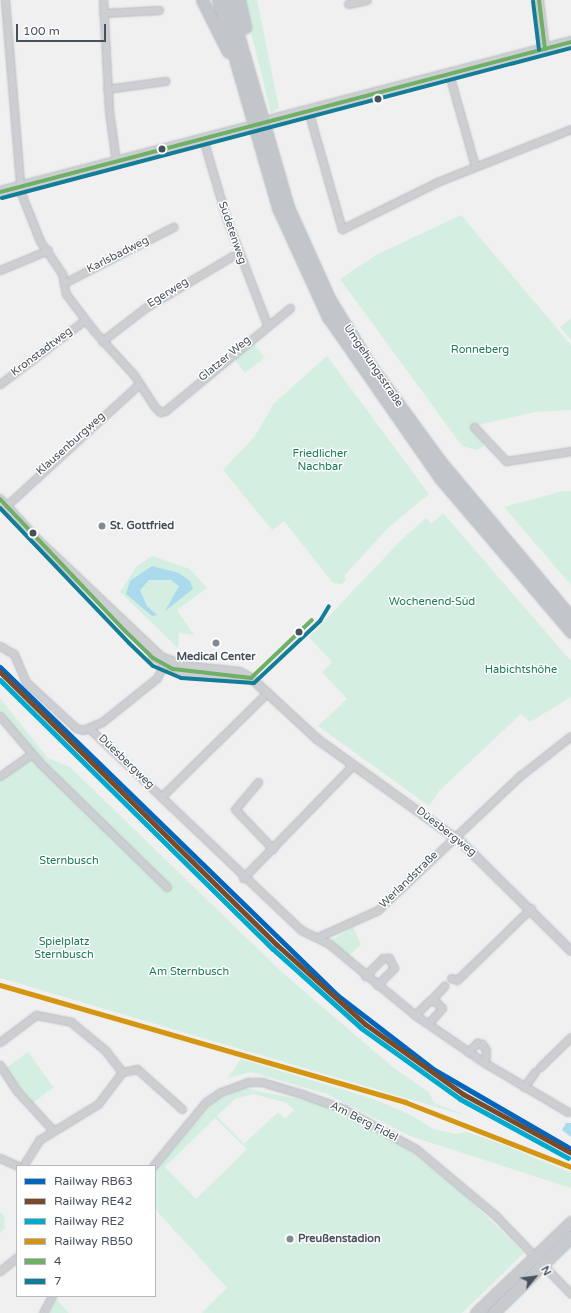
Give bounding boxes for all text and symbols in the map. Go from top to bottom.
scale bar [18,16,108,42]
text: 100 m [23,24,60,38]
unlabelled marker [373,94,383,104]
unlabelled marker [157,144,167,154]
street label: Sudetenweg [215,200,249,266]
street label: Karlsbadweg [85,234,151,276]
street label: Egerweg [145,275,191,311]
street label: Umgehungsstraße [341,322,405,410]
street label: Kronstadtweg [9,325,75,379]
street label: Glatzer Weg [196,333,254,385]
park label: Ronneberg [451,343,509,357]
street label: Klausenburgweg [34,410,108,478]
park label: Friedlicher Nachbar [293,448,347,474]
place label: St. Gottfried [110,519,174,533]
marker: St. Gottfried [97,521,107,531]
unlabelled marker [28,528,38,538]
park label: Wochenend-Süd [389,595,475,609]
unlabelled marker [294,627,304,637]
marker: Medical Center [210,637,222,649]
place label: Medical Center [177,650,255,664]
park label: Habichtshöhe [485,663,557,677]
street label: Düesbergweg [95,732,157,792]
street label: Düesbergweg [413,805,479,859]
street label: Werlandstraße [377,849,441,911]
park label: Sternbusch [39,854,99,868]
park label: Spielplatz Sternbusch [34,936,94,962]
park label: Am Sternbusch [149,965,229,979]
street label: Am Berg Fidel [328,1099,400,1145]
legend [16,1165,156,1297]
text: Railway RB63 [54,1174,133,1188]
text: Railway RE42 [54,1194,132,1208]
text: Railway RE2 [54,1214,125,1228]
place label: Preußenstadion [298,1232,381,1246]
text: Railway RB50 [54,1234,133,1248]
marker: Preußenstadion [285,1234,295,1244]
text: 4 [54,1254,62,1268]
north arrow [515,1257,555,1297]
text: N [538,1264,554,1278]
text: 7 [54,1274,62,1288]

